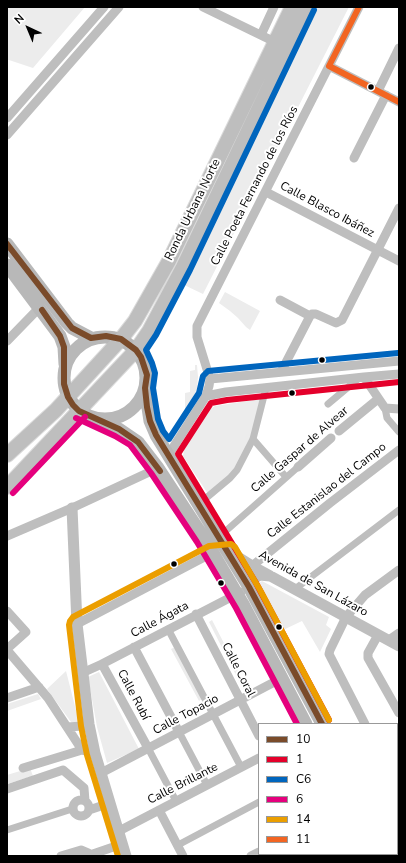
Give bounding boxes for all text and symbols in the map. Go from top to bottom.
north arrow [8,8,48,48]
text: N [11,11,27,27]
unlabelled marker [366,82,376,92]
street label: Calle Poeta Fernando de los Ríos [208,104,302,268]
street label: Ronda Urbana Norte [162,157,224,263]
street label: Calle Blasco Ibáñez [277,179,377,241]
unlabelled marker [317,355,327,365]
unlabelled marker [287,388,297,398]
street label: Calle Gaspar de Alvear [248,404,352,496]
street label: Calle Estanislao del Campo [265,440,389,542]
street label: Avenida de San Lázaro [256,548,370,620]
unlabelled marker [169,559,179,569]
unlabelled marker [216,578,226,588]
street label: Calle Ágata [129,599,191,641]
unlabelled marker [274,622,284,632]
street label: Calle Coral [218,640,258,700]
street label: Calle Rubí [114,667,152,723]
street label: Calle Topacio [151,692,221,738]
legend [258,723,398,855]
text: 10 [296,731,310,747]
text: 1 [296,751,303,767]
street label: Calle Brillante [146,760,220,808]
text: C6 [296,771,311,787]
text: 6 [296,791,303,807]
text: 14 [296,811,310,827]
text: 11 [296,831,310,847]

